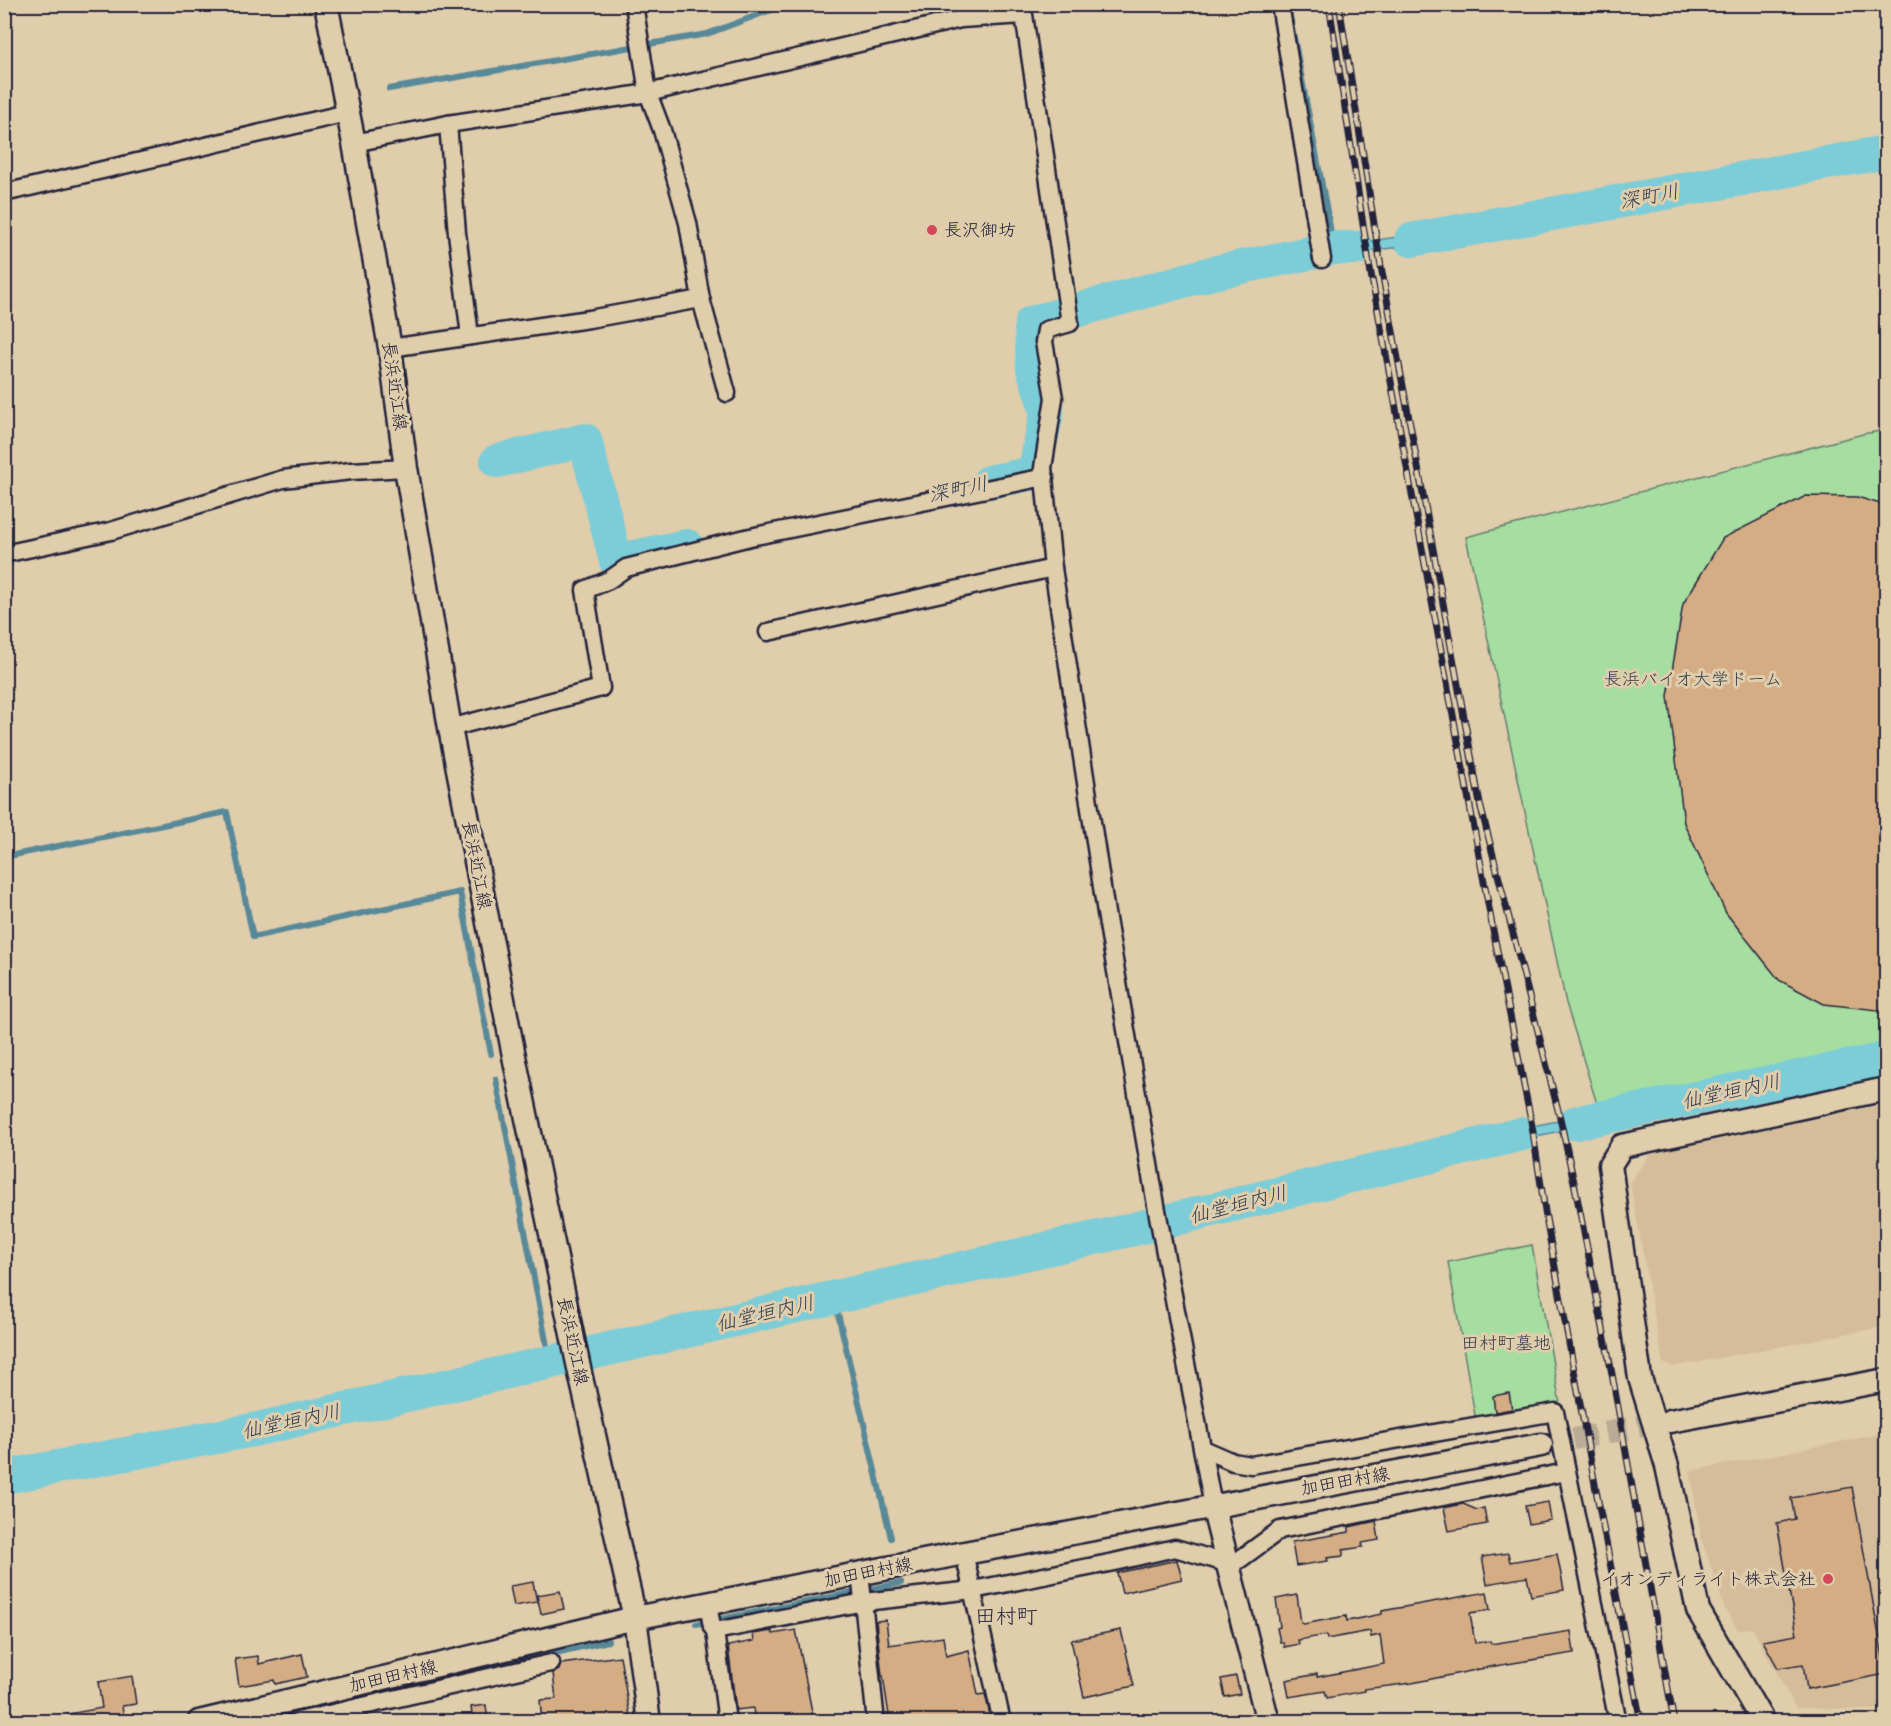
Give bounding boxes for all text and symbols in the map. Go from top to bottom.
water label: 深町川 [1617,178,1681,216]
place label: 長沢御坊 [944,219,1016,243]
marker: 長沢御坊 [925,223,939,237]
street label: 長浜近江線 [376,340,412,432]
water label: 深町川 [926,471,990,510]
park label: 長浜バイオ大学ドーム [1604,668,1782,692]
street label: 長浜近江線 [456,819,496,912]
water label: 仙堂垣内川 [1680,1069,1783,1116]
water label: 仙堂垣内川 [1187,1180,1290,1231]
water label: 仙堂垣内川 [714,1290,817,1339]
street label: 長浜近江線 [551,1295,593,1388]
park label: 田村町墓地 [1461,1332,1551,1356]
water label: 仙堂垣内川 [240,1399,343,1446]
street label: 加田田村線 [1299,1462,1392,1502]
street label: 加田田村線 [822,1553,915,1593]
place label: イオンディライト株式会社 [1600,1568,1816,1592]
marker: イオンディライト株式会社 [1821,1572,1835,1586]
district label: 田村町 [975,1603,1038,1631]
street label: 加田田村線 [347,1655,440,1699]

